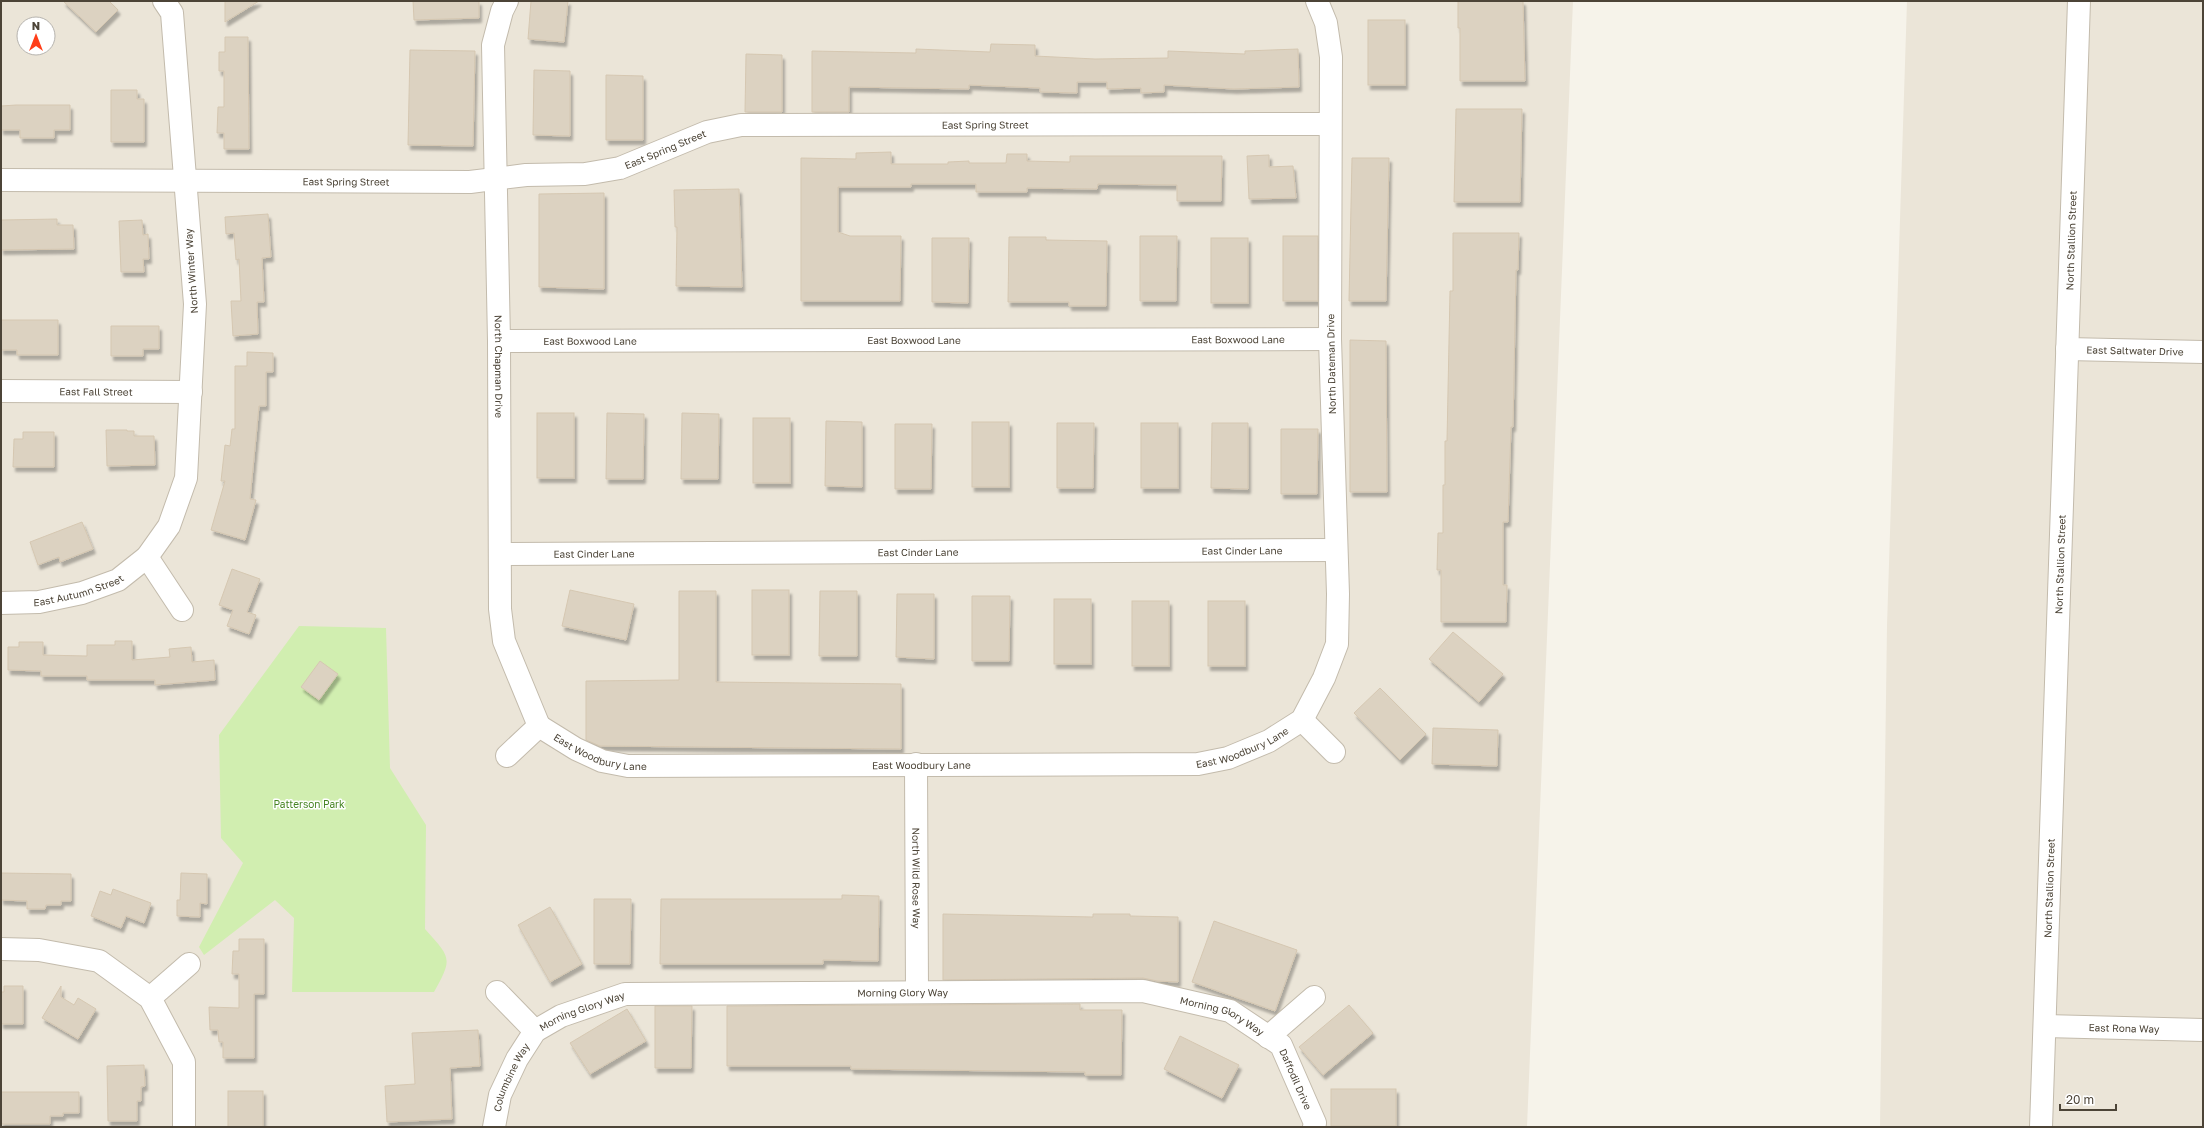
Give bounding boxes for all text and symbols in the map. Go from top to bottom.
north arrow [16,16,56,56]
text: N [32,19,40,32]
street label: East Spring Street [942,119,1029,131]
street label: East Spring Street [623,127,708,171]
street label: East Spring Street [302,175,390,188]
street label: North Stallion Street [2063,191,2079,290]
street label: North Winter Way [182,228,200,314]
street label: North Dateman Drive [1324,313,1338,414]
street label: North Chapman Drive [492,315,505,418]
street label: East Boxwood Lane [1191,333,1285,345]
street label: East Boxwood Lane [867,334,961,346]
street label: East Boxwood Lane [543,335,637,347]
street label: East Saltwater Drive [2086,343,2184,358]
street label: East Fall Street [59,385,133,398]
street label: North Stallion Street [2052,514,2068,614]
street label: East Cinder Lane [1201,544,1283,557]
street label: East Cinder Lane [877,546,959,558]
street label: East Cinder Lane [554,547,635,560]
street label: East Autumn Street [33,572,126,608]
street label: East Woodbury Lane [1195,724,1291,770]
street label: East Woodbury Lane [552,731,647,772]
street label: East Woodbury Lane [872,759,971,771]
park label: Patterson Park [273,798,345,810]
street label: North Wild Rose Way [910,827,923,929]
street label: North Stallion Street [2041,838,2057,938]
street label: Morning Glory Way [857,986,949,999]
street label: Morning Glory Way [537,988,626,1033]
street label: Morning Glory Way [1179,994,1267,1038]
street label: East Rona Way [2088,1021,2160,1035]
street label: Columbine Way [491,1040,532,1113]
street label: Daffodil Drive [1277,1047,1314,1112]
scale bar [2060,1086,2116,1112]
text: 20 m [2066,1092,2094,1107]

